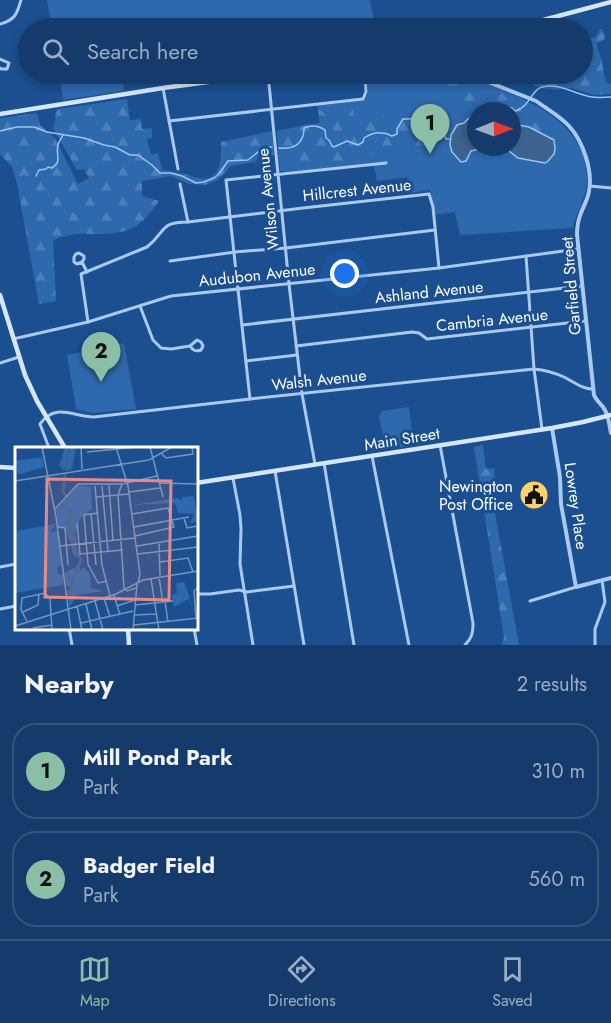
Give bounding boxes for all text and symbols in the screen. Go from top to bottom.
search box [18,18,593,84]
icon: search [39,35,72,68]
text: Search here [87,35,198,67]
north arrow [467,102,521,156]
pin: 1 [410,104,450,154]
street label: Wilson Avenue [251,147,285,251]
street label: Hillcrest Avenue [302,173,412,207]
street label: Garfield Street [555,236,587,336]
street label: Audubon Avenue [198,257,316,293]
your location [330,259,359,288]
street label: Ashland Avenue [374,275,484,309]
street label: Cambria Avenue [435,303,549,337]
pin: 2 [82,332,120,382]
street label: Walsh Avenue [271,364,367,396]
street label: Main Street [363,422,442,456]
inset map [15,447,198,630]
street label: Lowrey Place [559,461,593,551]
place label: Newington Post Office [439,475,513,516]
public building icon: Newington Post Office [518,479,550,511]
text: Nearby [24,665,113,703]
text: 2 results [517,670,587,699]
text: Mill Pond Park [83,741,233,773]
text: 1 [40,757,51,786]
text: 310 m [531,757,585,786]
text: Park [83,773,119,802]
text: Badger Field [83,849,215,881]
text: 2 [39,865,52,894]
text: 560 m [529,865,585,894]
text: Park [83,881,119,910]
tab: Map [78,953,111,1012]
tab: Directions [268,953,336,1012]
tab: Saved [492,953,533,1012]

